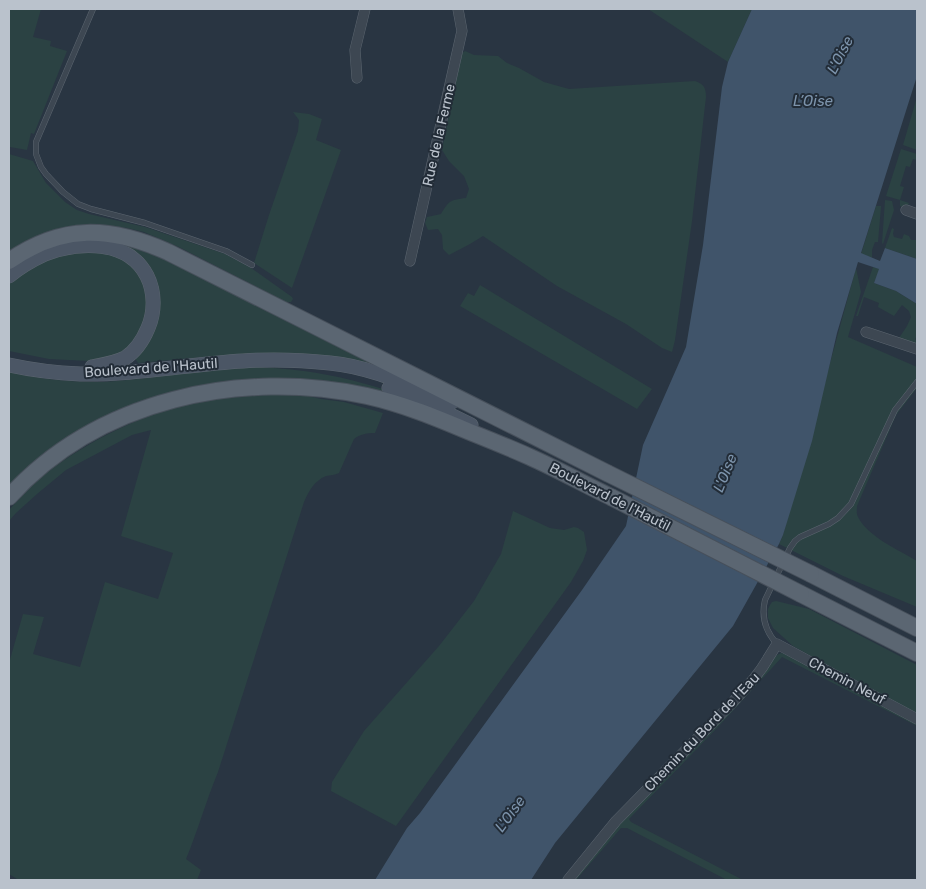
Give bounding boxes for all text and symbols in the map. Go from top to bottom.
water label: L'Oise [823,33,857,77]
street label: Rue de la Ferme [419,82,459,188]
water label: L’Oise [793,92,834,110]
street label: Boulevard de l'Hautil [84,355,218,381]
water label: L'Oise [709,451,741,495]
street label: Boulevard de l'Hautil [547,459,673,535]
street label: Chemin Neuf [806,654,889,709]
street label: Chemin du Bord de l'Eau [641,669,763,795]
water label: L'Oise [491,792,529,835]

